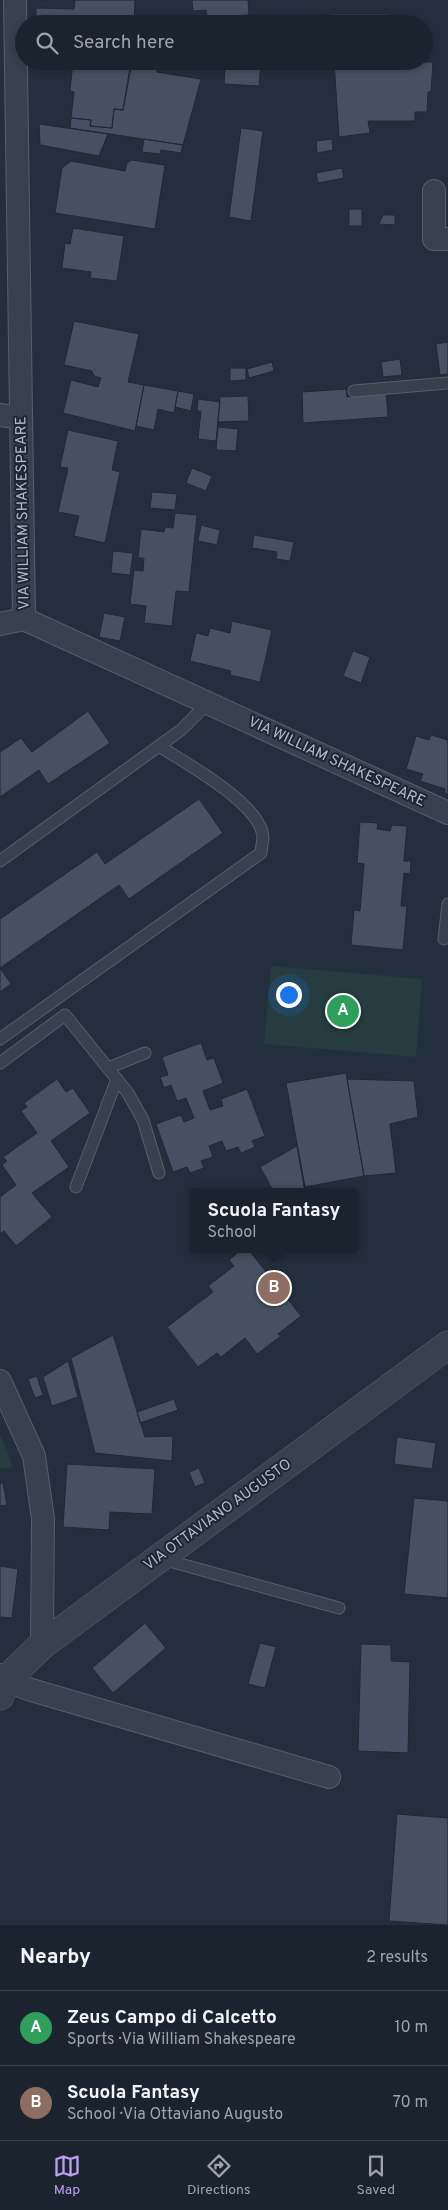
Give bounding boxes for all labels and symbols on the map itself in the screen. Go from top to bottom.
street label: VIA WILLIAM SHAKESPEARE [12,416,35,610]
street label: VIA WILLIAM SHAKESPEARE [245,713,428,812]
your location [276,982,302,1008]
pin: A [327,992,359,1030]
pin: B [258,1269,290,1307]
street label: VIA OTTAVIANO AUGUSTO [140,1455,296,1575]

